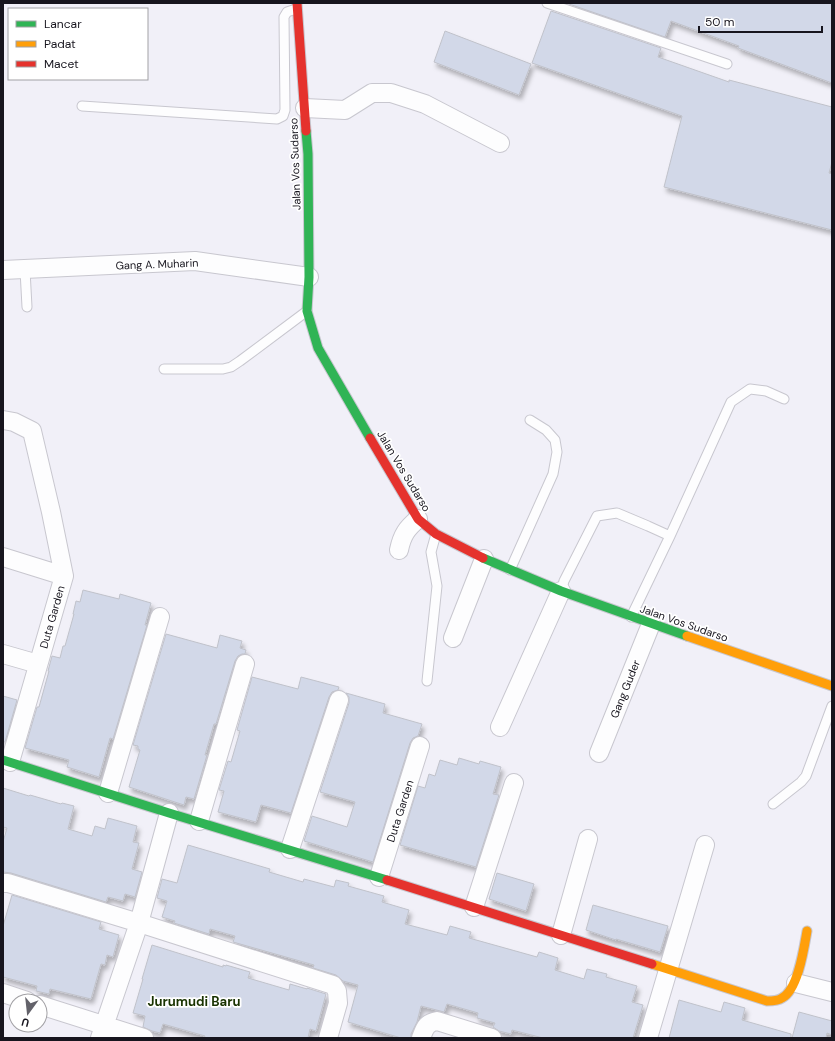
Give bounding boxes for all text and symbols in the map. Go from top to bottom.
legend [8,8,148,80]
scale bar [699,8,822,34]
text: 50 m [705,14,734,30]
text: Lancar [44,16,82,32]
text: Padat [44,36,76,52]
text: Macet [44,56,79,72]
street label: Jalan Vos Sudarso [286,118,304,210]
street label: Gang A. Muharin [115,256,199,272]
street label: Jalan Vos Sudarso [374,428,434,514]
street label: Duta Garden [36,584,68,650]
street label: Jalan Vos Sudarso [638,601,730,645]
street label: Gang Guder [607,658,643,720]
street label: Duta Garden [383,778,417,844]
north arrow [8,993,48,1033]
district label: Jurumudi Baru [148,993,240,1010]
text: U [20,1015,31,1030]

